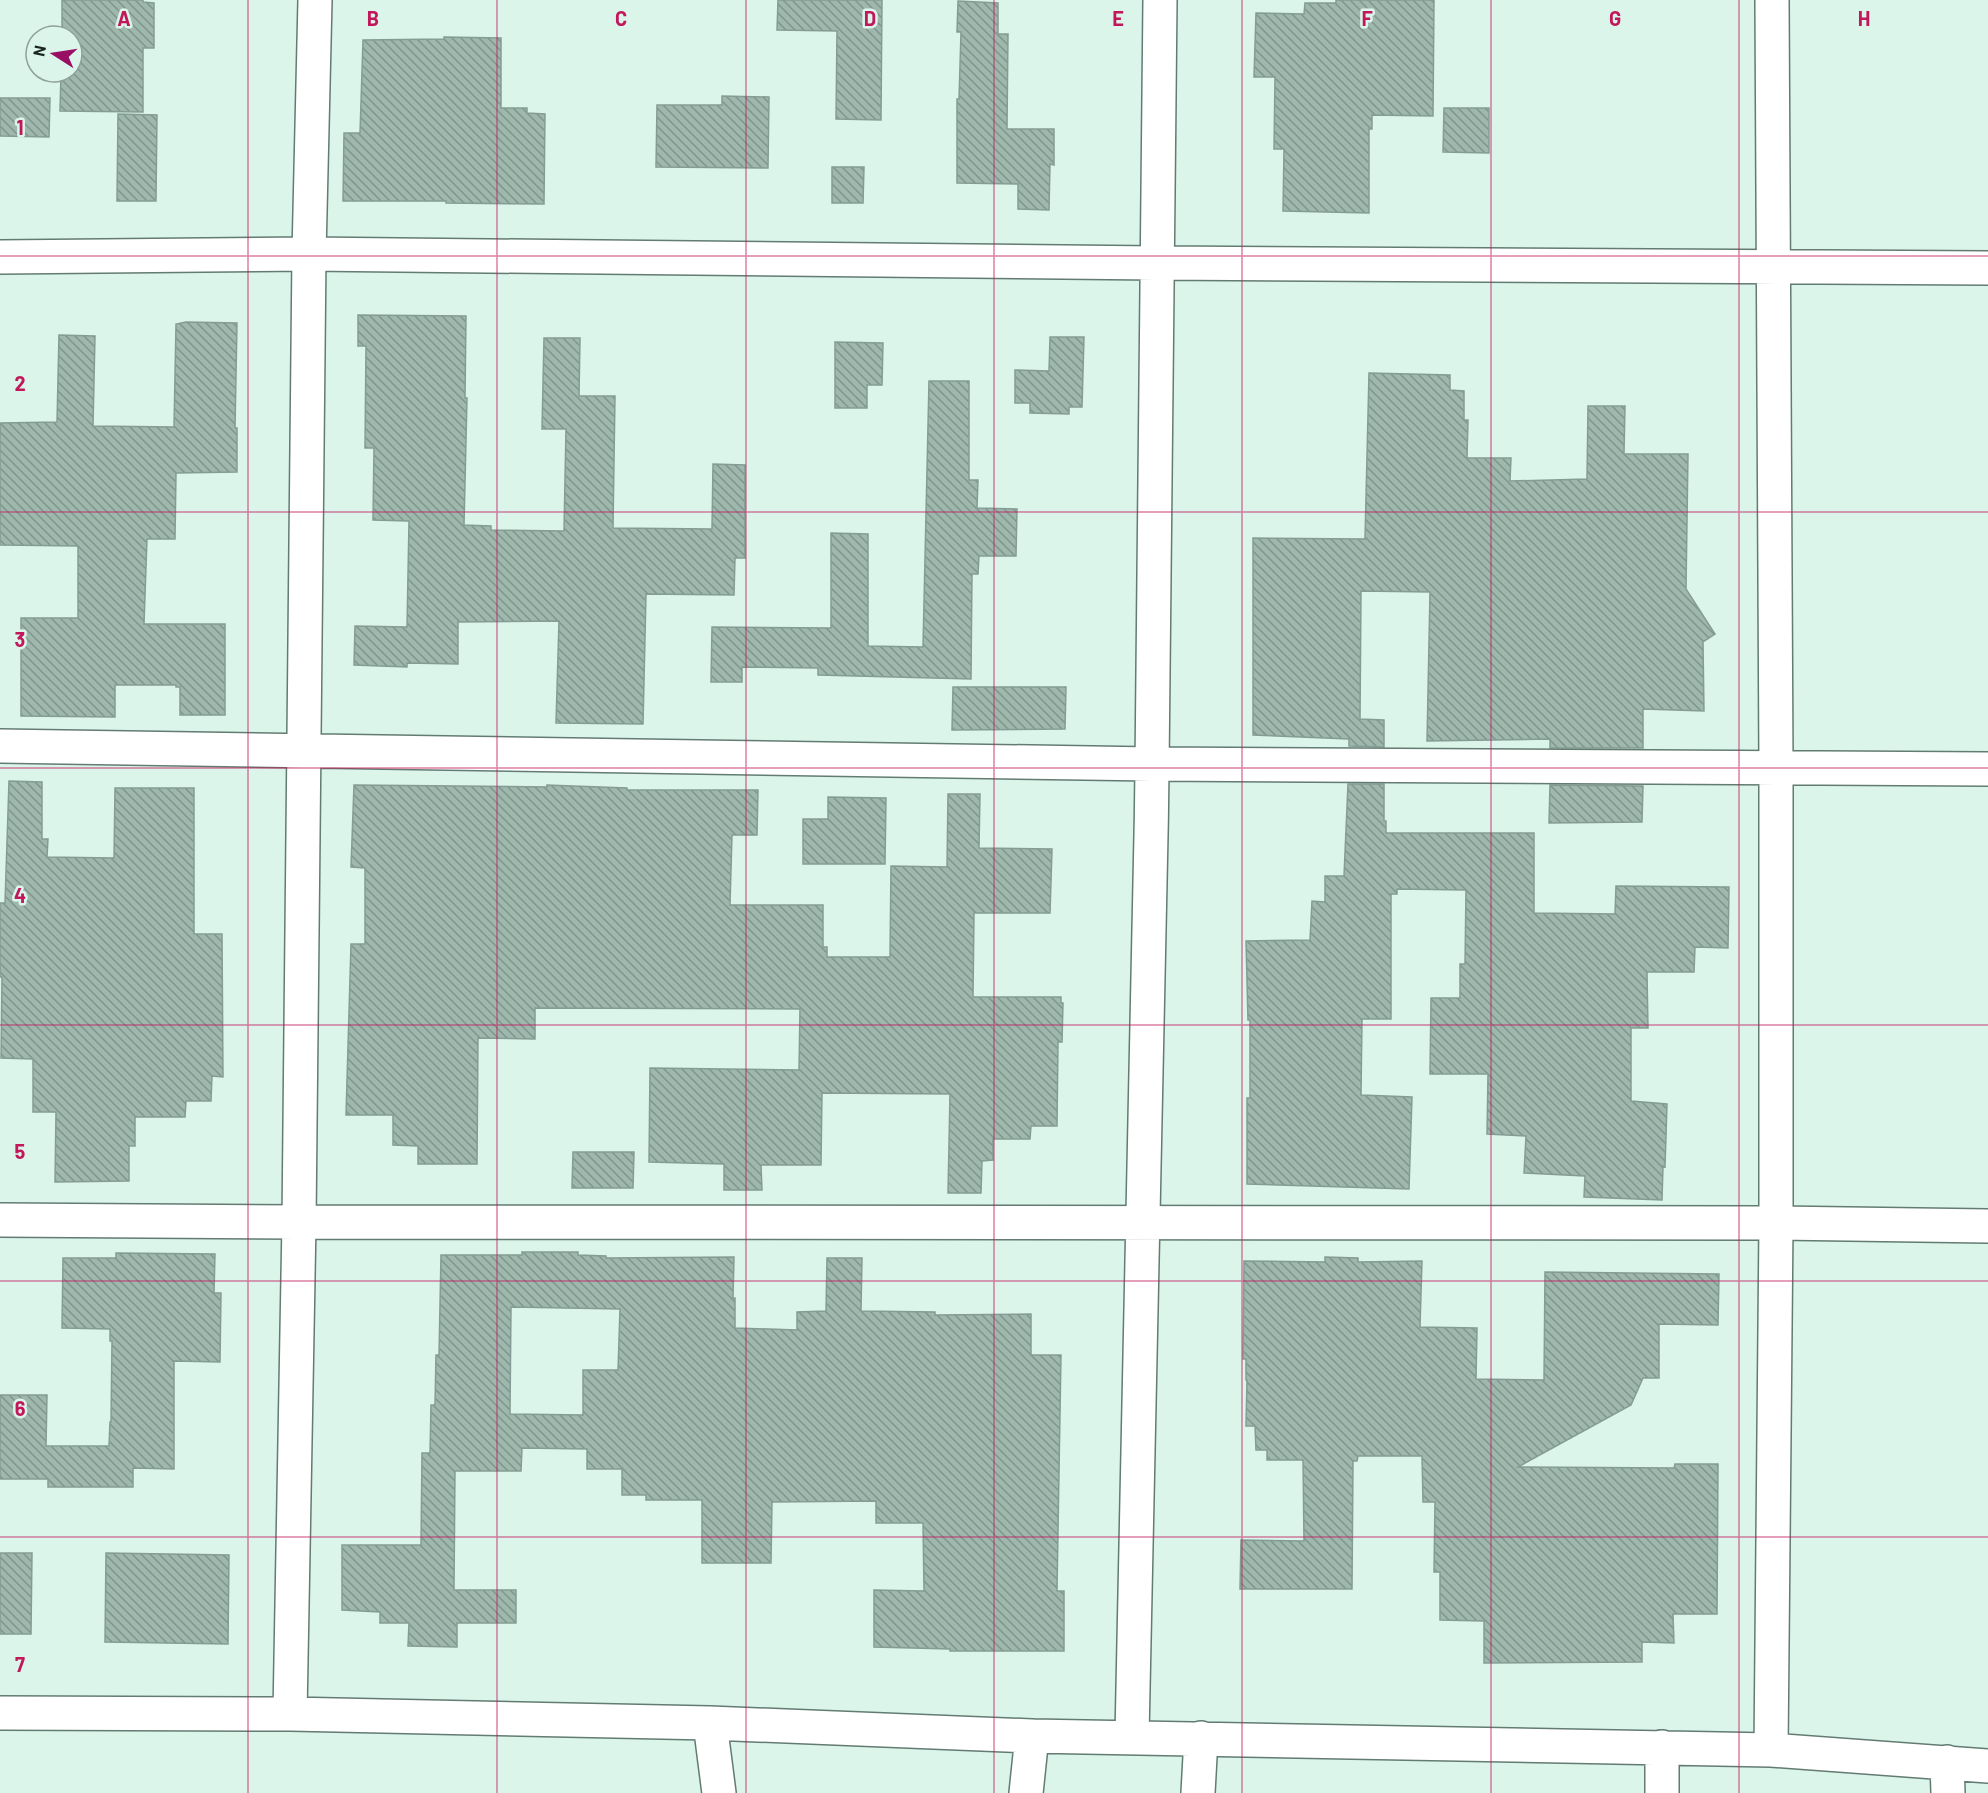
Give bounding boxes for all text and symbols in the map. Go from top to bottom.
text: A [117,6,131,30]
text: B [367,6,379,30]
text: C [615,6,627,30]
text: D [864,6,876,30]
text: E [1112,6,1124,30]
text: F [1361,6,1373,30]
text: G [1609,6,1621,30]
text: H [1858,6,1870,30]
north arrow [24,24,84,84]
text: N [28,44,49,58]
text: 1 [16,115,24,139]
text: 2 [14,371,26,395]
text: 3 [15,627,25,651]
text: 4 [14,883,26,907]
text: 5 [15,1139,26,1163]
text: 6 [15,1396,26,1420]
text: 7 [15,1652,25,1676]

